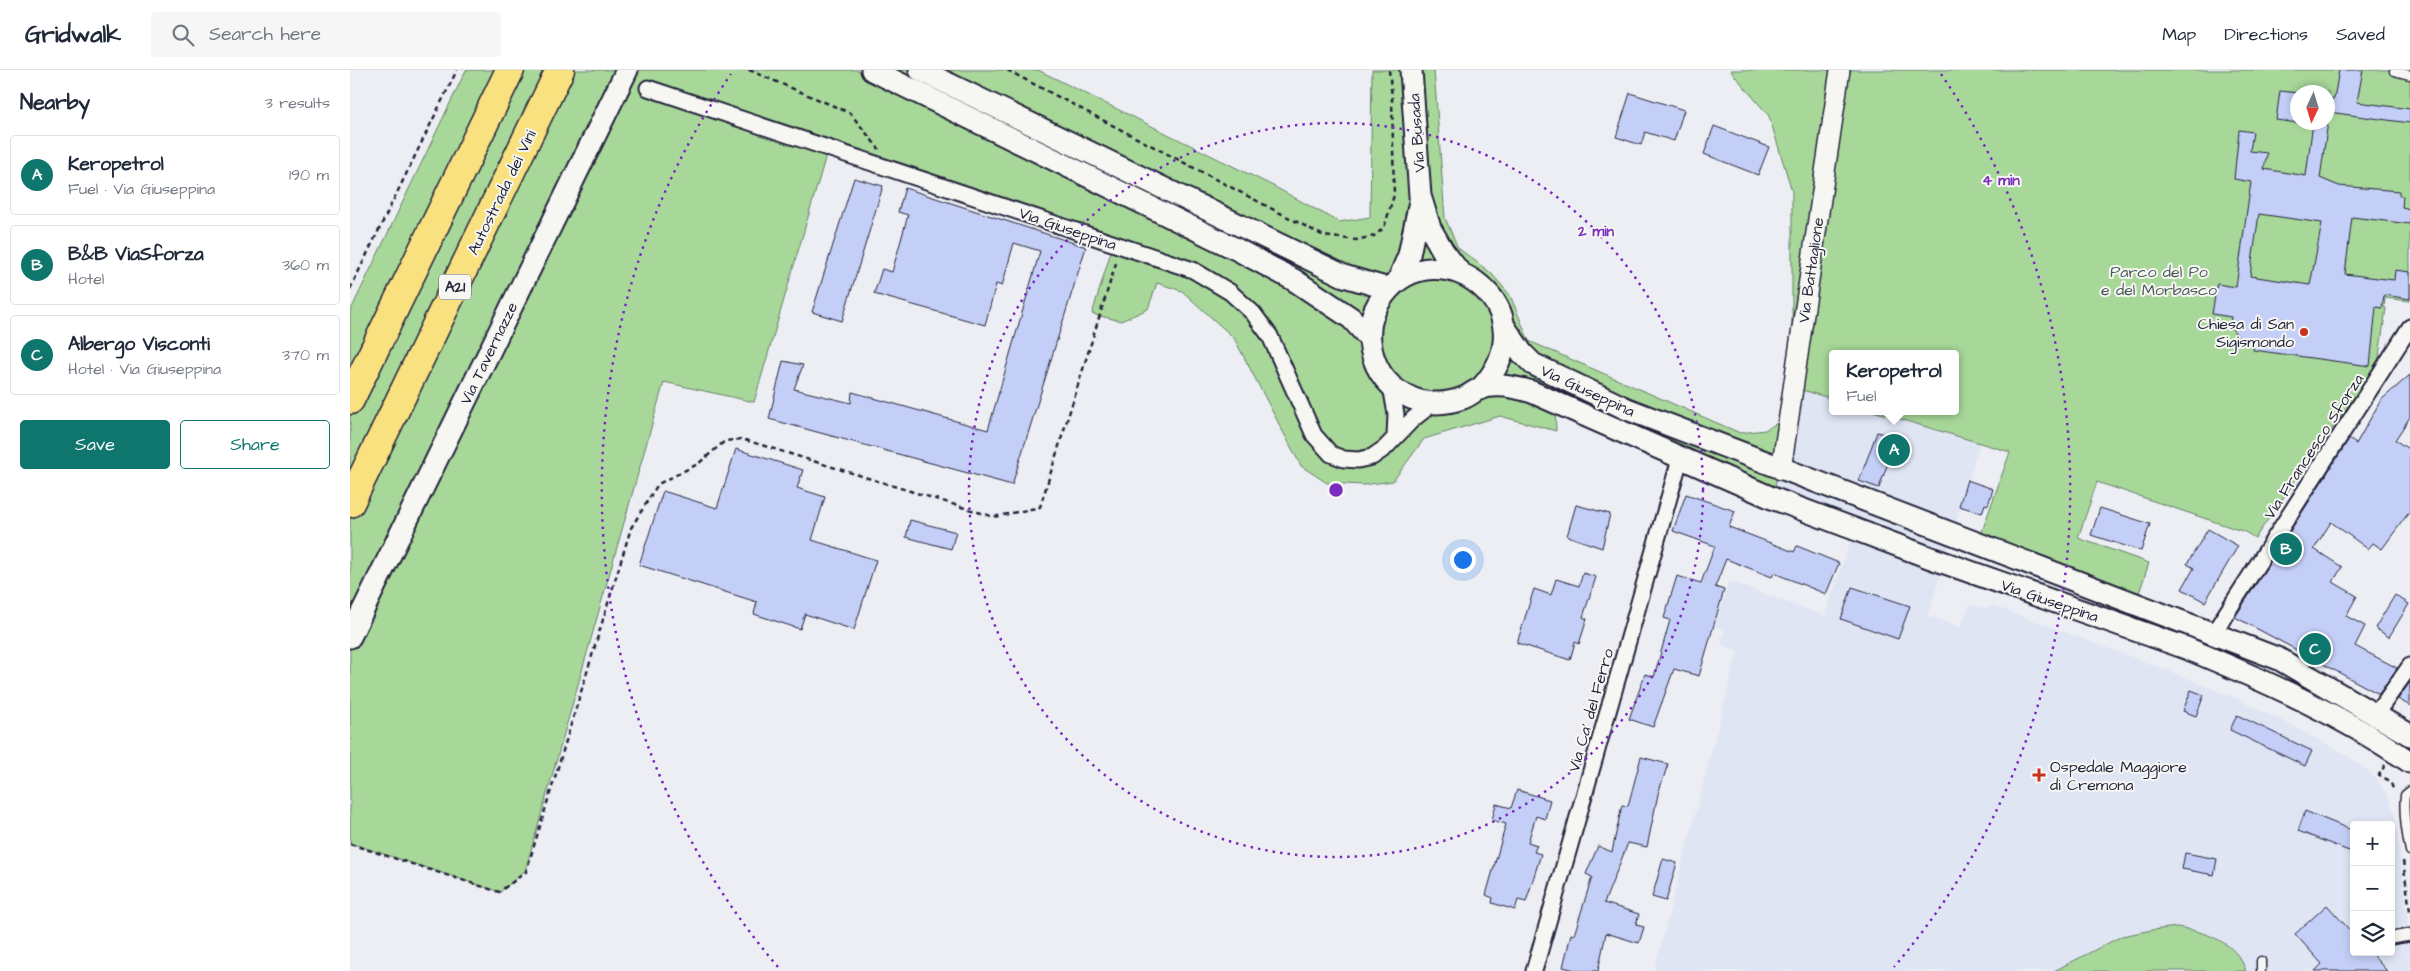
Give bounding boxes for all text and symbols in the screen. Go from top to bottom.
search box [151,12,501,57]
text: Gridwalk [25,18,121,52]
icon: search [169,21,197,49]
text: Search here [209,21,321,48]
text: Map [2162,22,2196,47]
text: Directions [2224,22,2308,47]
text: Saved [2336,22,2385,47]
north arrow [2290,85,2335,130]
text: Nearby [20,88,90,117]
text: 3 results [265,92,330,114]
street label: Via Busada [1403,93,1431,173]
street label: Autostrada dei Vini [462,126,542,259]
text: Keropetrol [68,151,164,178]
text: A [32,164,42,186]
text: 190 m [289,164,329,186]
text: 4 min [1982,170,2020,191]
text: Fuel · Via Giuseppina [68,178,215,200]
street label: Via Giuseppina [1016,202,1119,256]
street label: Via Battaglione [1793,216,1830,325]
text: 2 min [1577,221,1615,242]
text: B&B ViaSforza [68,241,204,268]
text: B [31,254,43,276]
text: 360 m [282,254,329,276]
park label: Parco del Po e del Morbasco [2101,261,2217,301]
text: Hotel [68,268,104,290]
road number: A21 [439,274,471,300]
street label: Via Tavernazze [455,298,523,408]
place label: Chiesa di San Sigismondo [2198,313,2294,354]
marker: Chiesa di San Sigismondo [2298,326,2310,338]
text: Albergo Visconti [68,331,210,358]
text: C [31,344,43,366]
text: 370 m [282,344,329,366]
popup [1829,350,1959,415]
text: Hotel · Via Giuseppina [68,358,221,380]
text: Keropetrol [1846,358,1942,385]
street label: Via Giuseppina [1537,359,1638,422]
street label: Via Francesco Sforza [2259,370,2369,523]
text: Fuel [1846,385,1877,407]
button: Save [20,420,170,469]
button: Share [180,420,330,469]
pin: A [1878,431,1910,469]
centre of rings [1327,481,1345,499]
pin: B [2270,530,2302,568]
your location [1450,547,1476,573]
street label: Via Giuseppina [1998,574,2101,628]
pin: C [2299,630,2331,668]
street label: Via Ca' del Ferro [1563,646,1619,775]
place label: Ospedale Maggiore di Cremona [2050,756,2187,796]
marker: Ospedale Maggiore di Cremona [2032,768,2046,782]
map controls [2350,821,2395,956]
button: + [2350,821,2395,866]
button: − [2350,866,2395,911]
button: layers [2350,911,2395,956]

